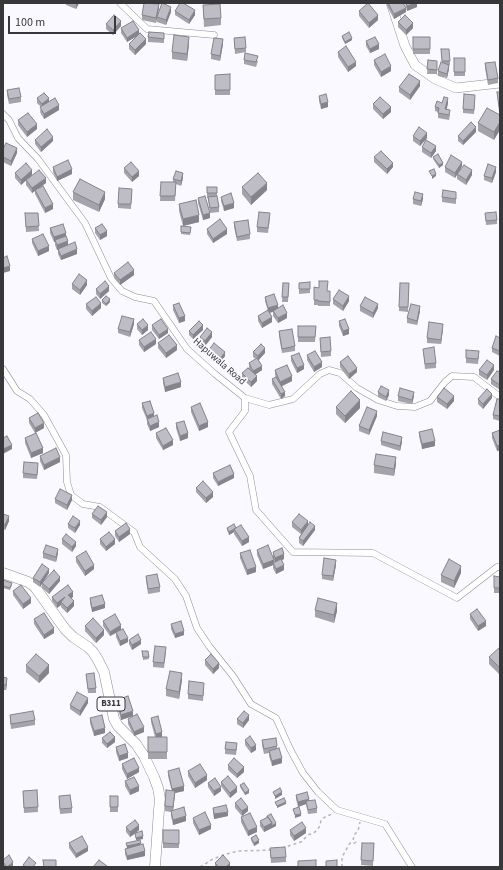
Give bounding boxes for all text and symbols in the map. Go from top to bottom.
scale bar [10,8,118,34]
text: 100 m [15,14,45,31]
street label: Hapuwala Road [190,336,248,388]
road number: B311 [97,697,125,711]

